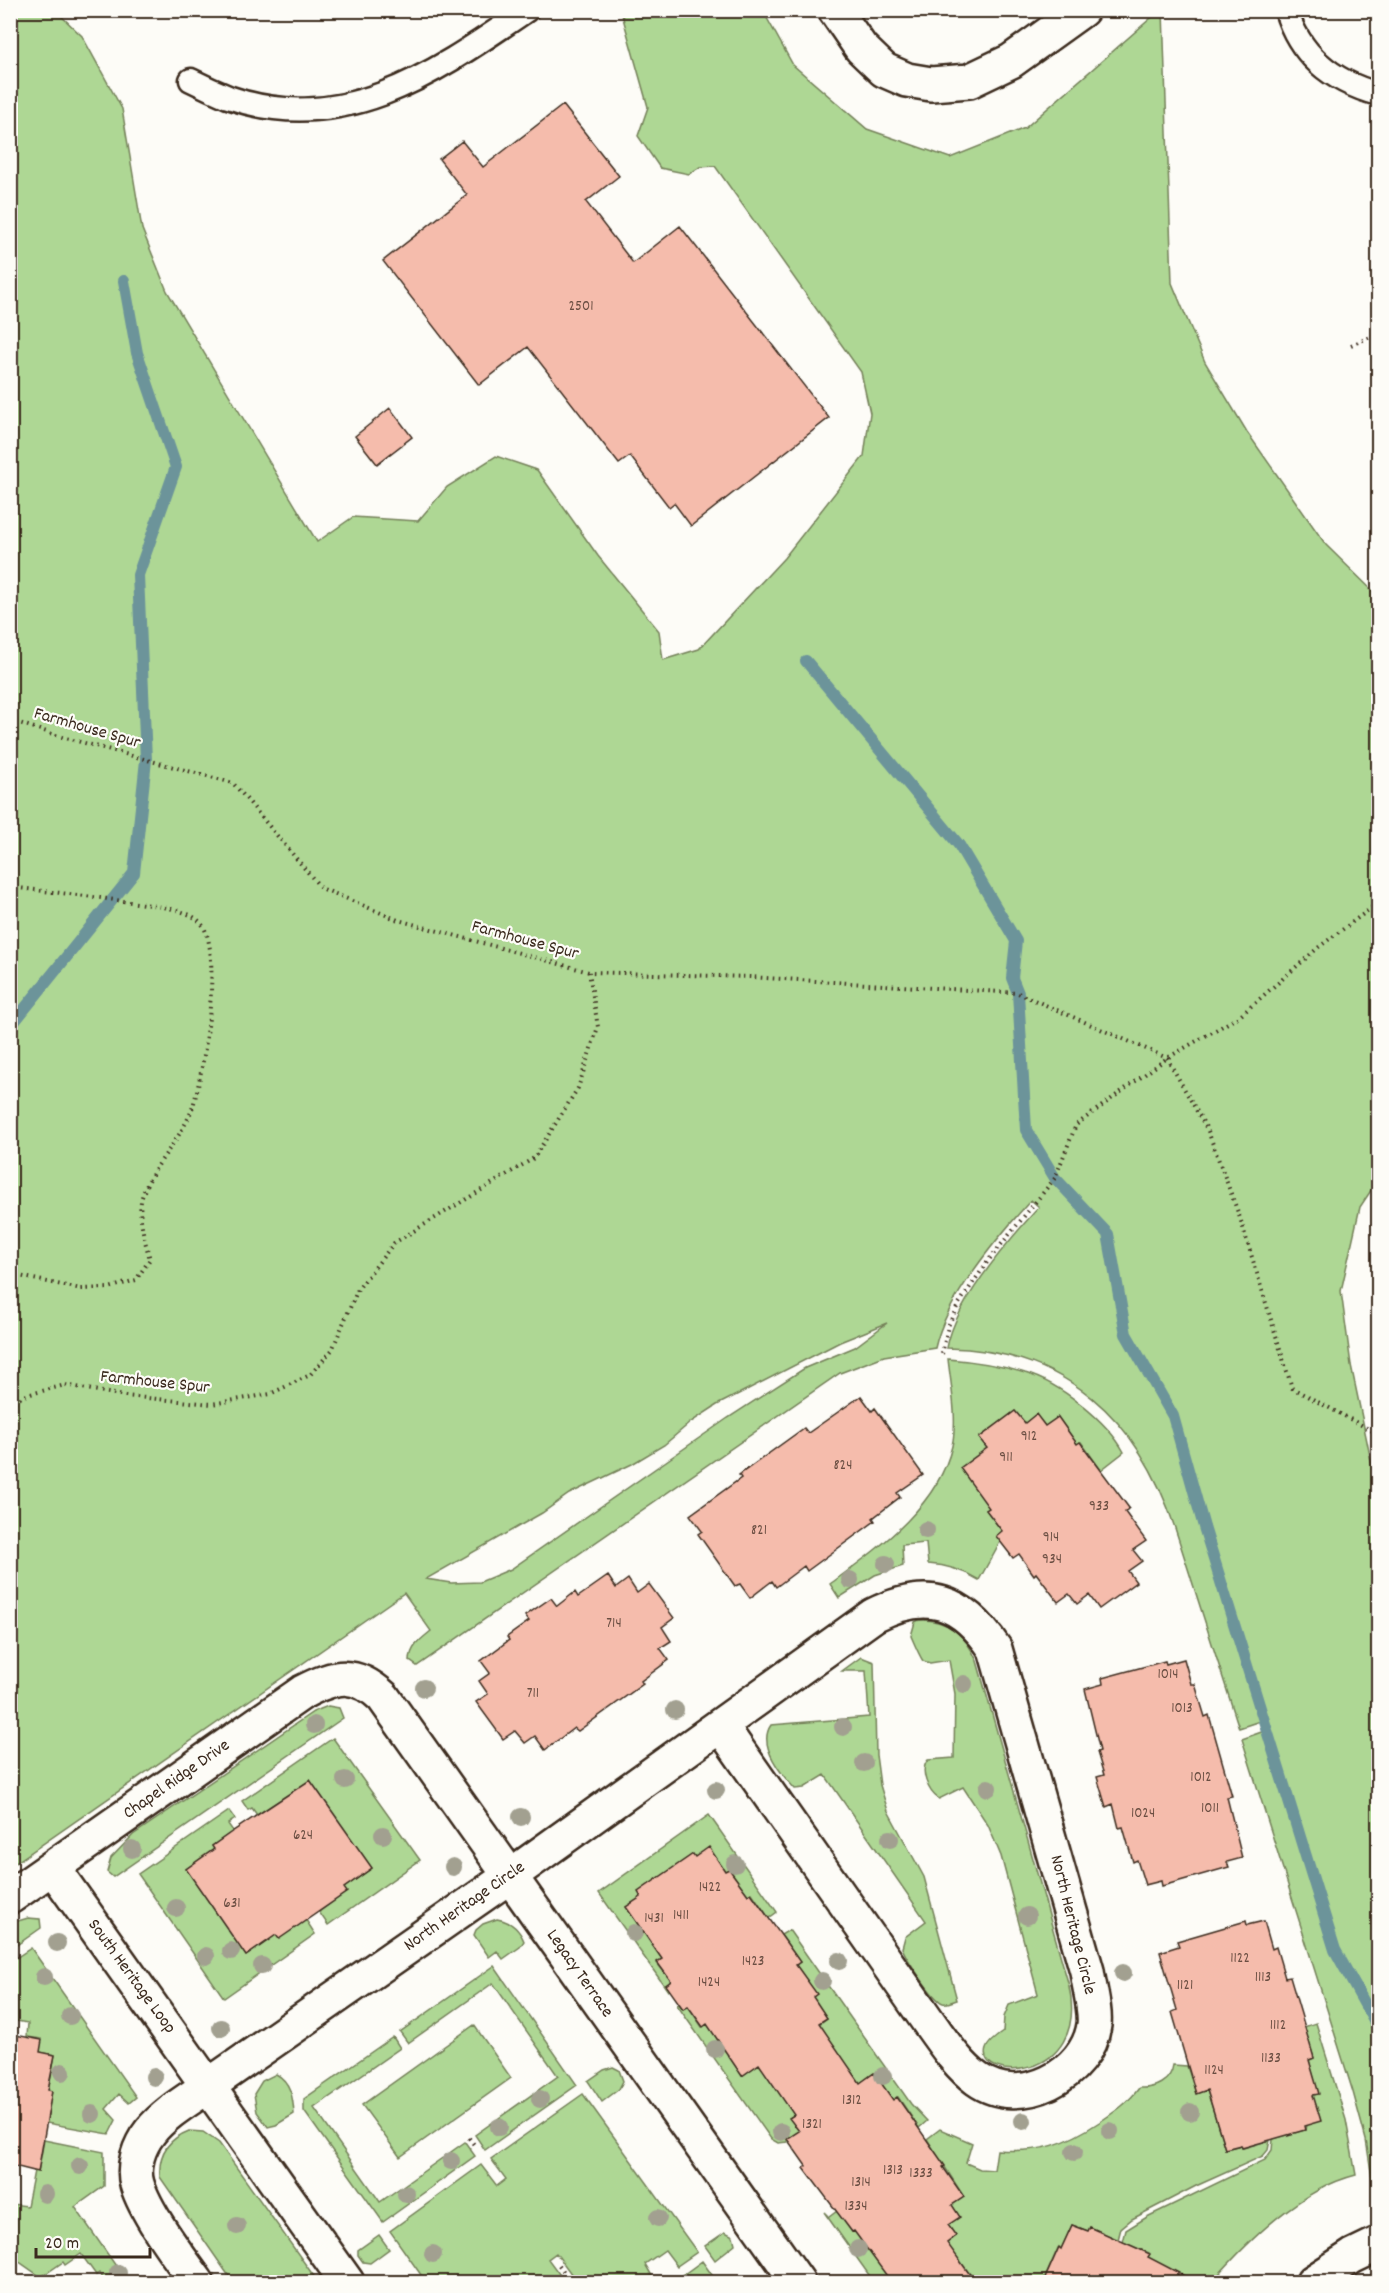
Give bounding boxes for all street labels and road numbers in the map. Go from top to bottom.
street label: Farmhouse Spur [31,702,144,756]
street label: Farmhouse Spur [469,915,582,967]
street label: Farmhouse Spur [99,1365,211,1401]
street label: Chapel Ridge Drive [118,1734,236,1826]
street label: North Heritage Circle [1043,1853,1101,1997]
street label: North Heritage Circle [399,1856,531,1958]
street label: South Heritage Loop [81,1914,181,2040]
street label: Legacy Terrace [539,1925,619,2023]

